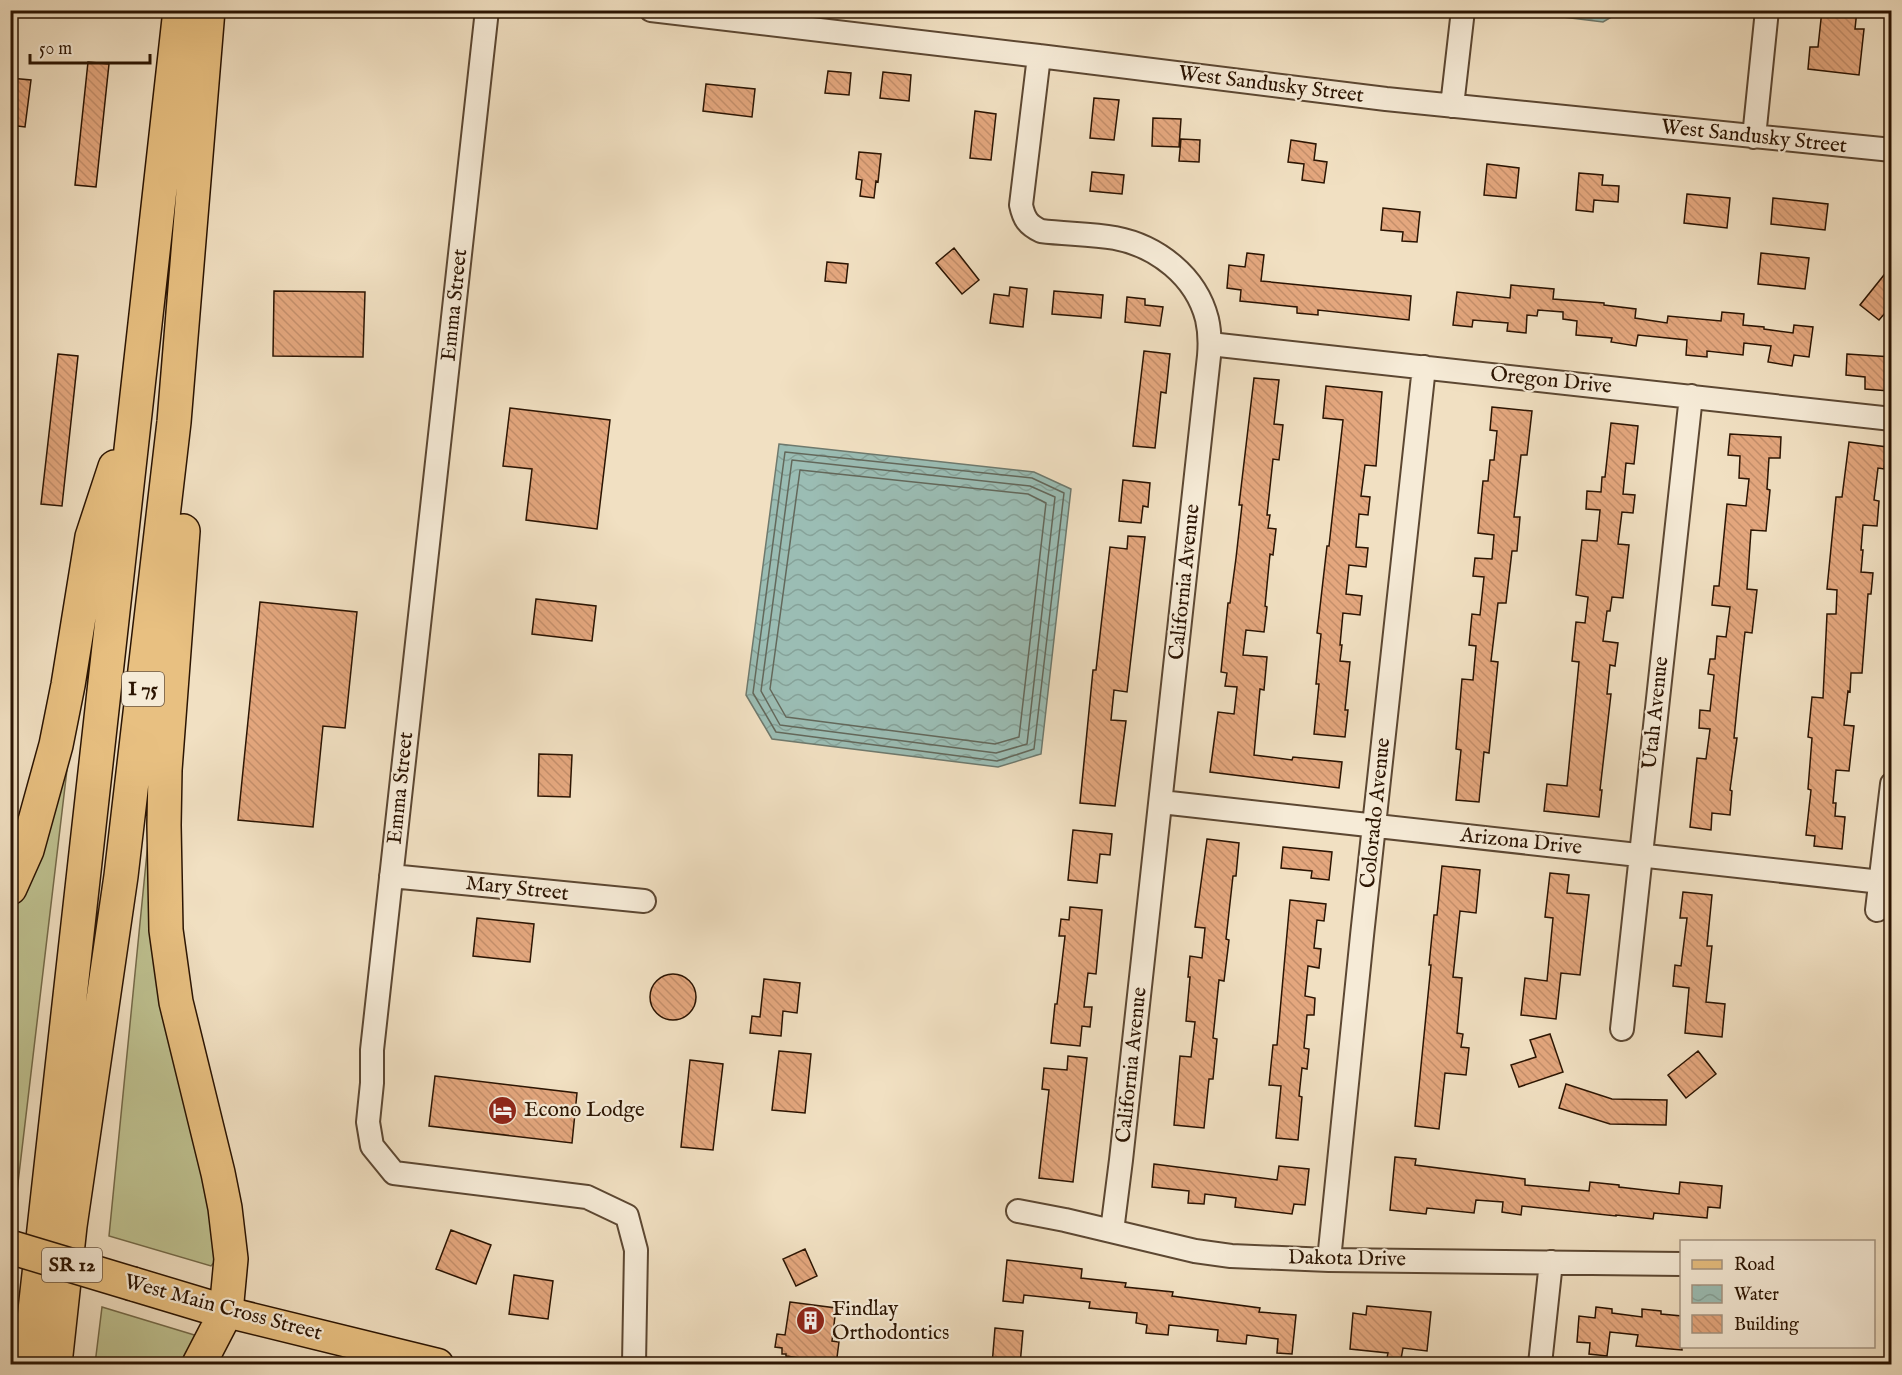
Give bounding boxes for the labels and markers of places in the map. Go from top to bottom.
hotel icon: Econo Lodge [487,1094,519,1126]
place label: Econo Lodge [524,1097,645,1124]
place label: Findlay Orthodontics [832,1296,949,1347]
building icon: Findlay Orthodontics [795,1305,827,1337]

